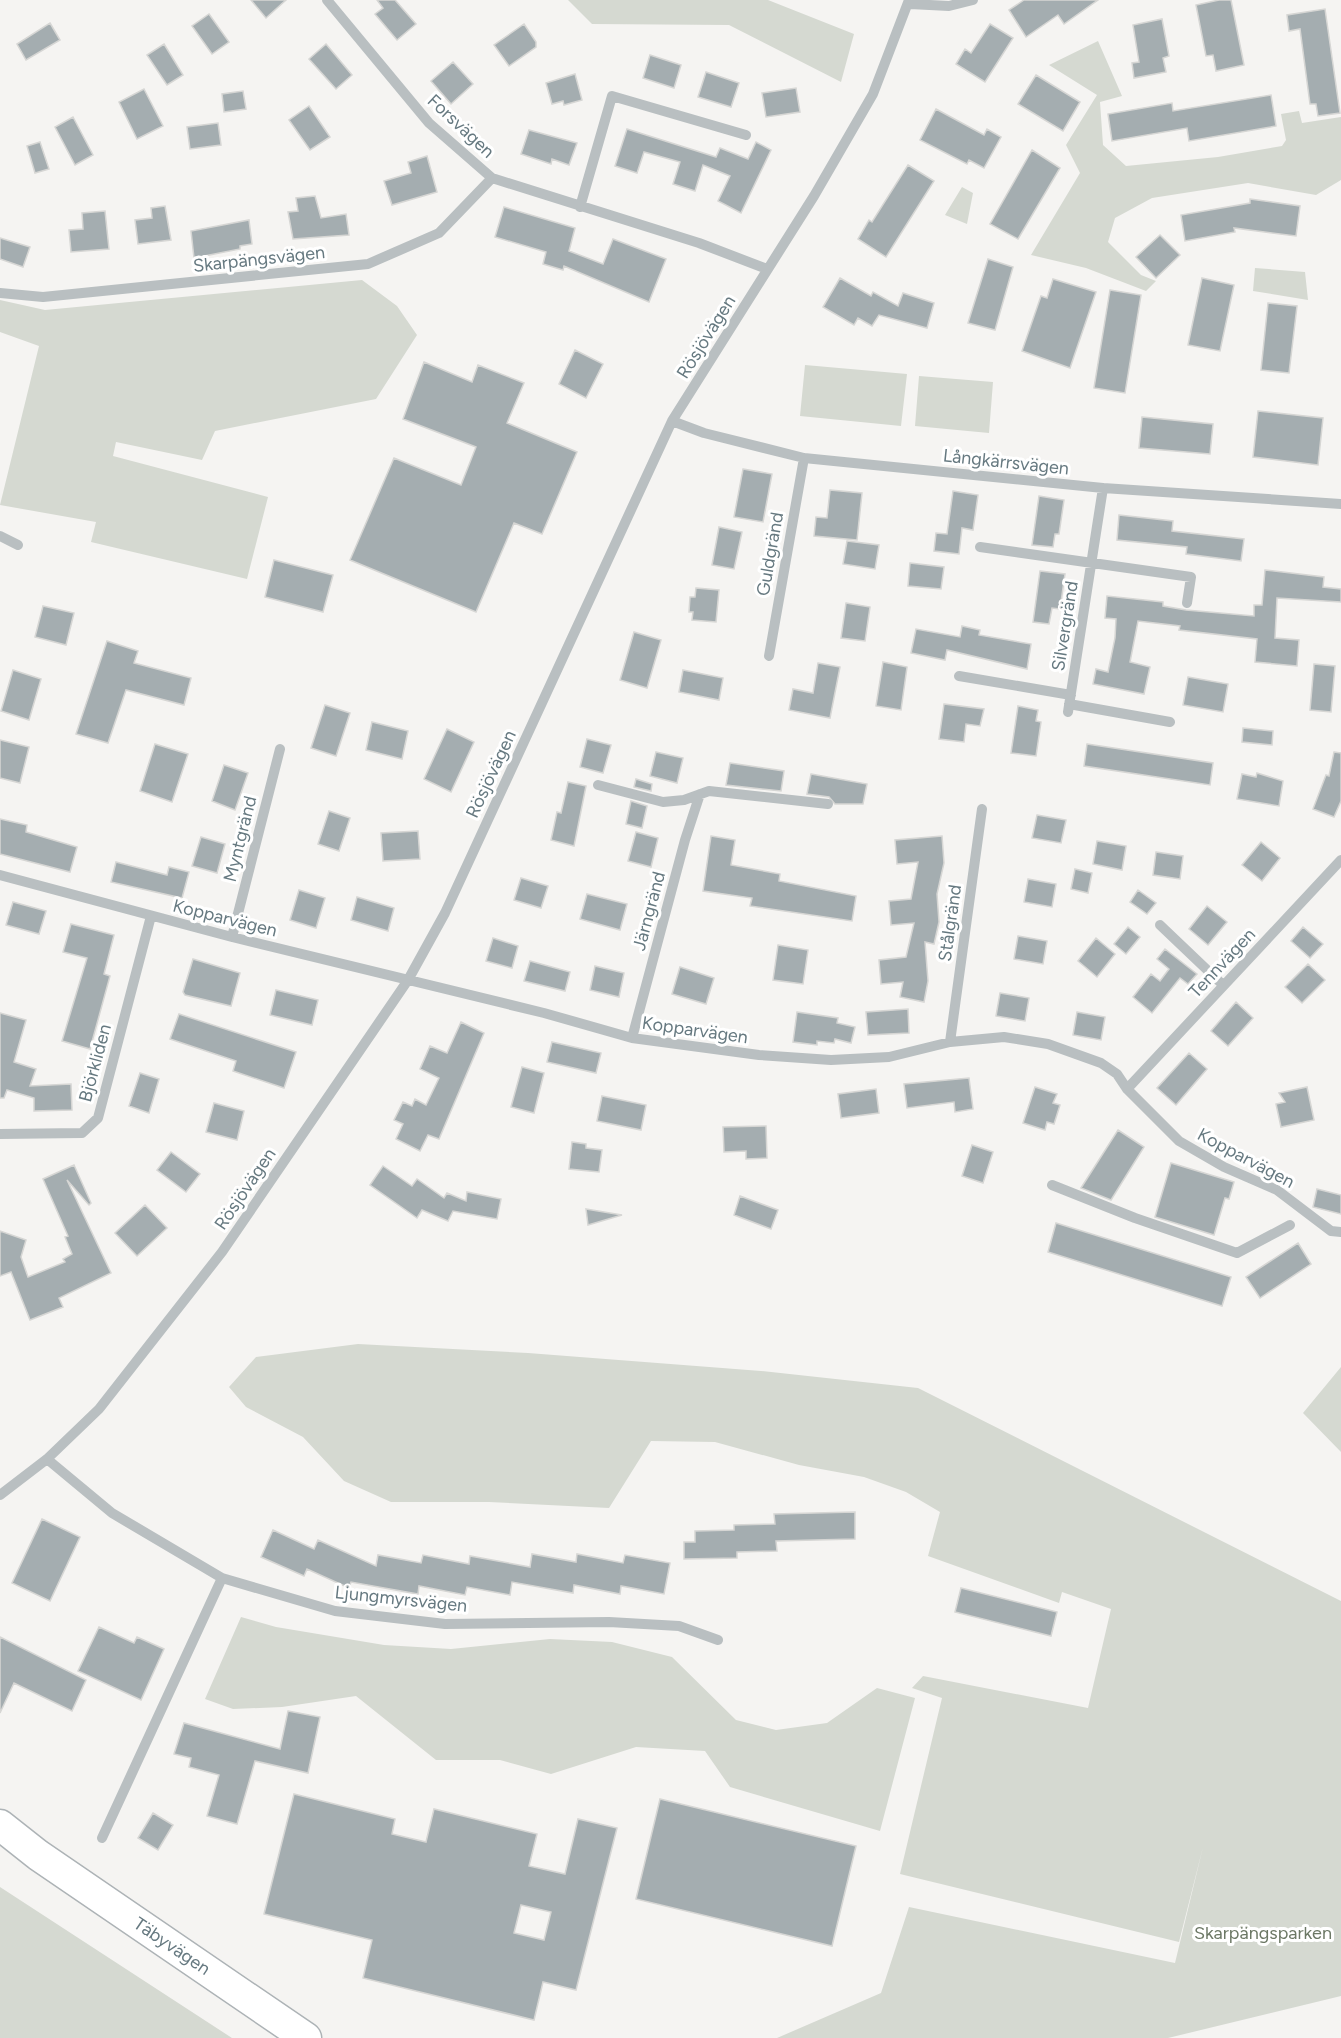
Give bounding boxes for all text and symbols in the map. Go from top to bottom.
street label: Forsvägen [423,89,499,163]
street label: Skarpängsvägen [192,241,326,277]
street label: Rösjövägen [672,291,740,383]
street label: Långkärrsvägen [942,444,1070,480]
street label: Guldgränd [752,510,788,598]
street label: Silvergränd [1047,580,1083,672]
street label: Rösjövägen [461,727,521,821]
street label: Myntgränd [219,794,261,884]
street label: Järngränd [628,869,670,953]
street label: Stålgränd [934,883,966,963]
street label: Kopparvägen [171,894,279,942]
street label: Tennvägen [1184,923,1260,1003]
street label: Kopparvägen [641,1012,749,1048]
street label: Björkliden [74,1022,116,1104]
street label: Kopparvägen [1194,1123,1298,1193]
street label: Rösjövägen [210,1144,280,1234]
street label: Ljungmyrsvägen [334,1581,468,1617]
street label: Täbyvägen [129,1912,215,1980]
park label: Skarpängsparken [1194,1922,1332,1944]

